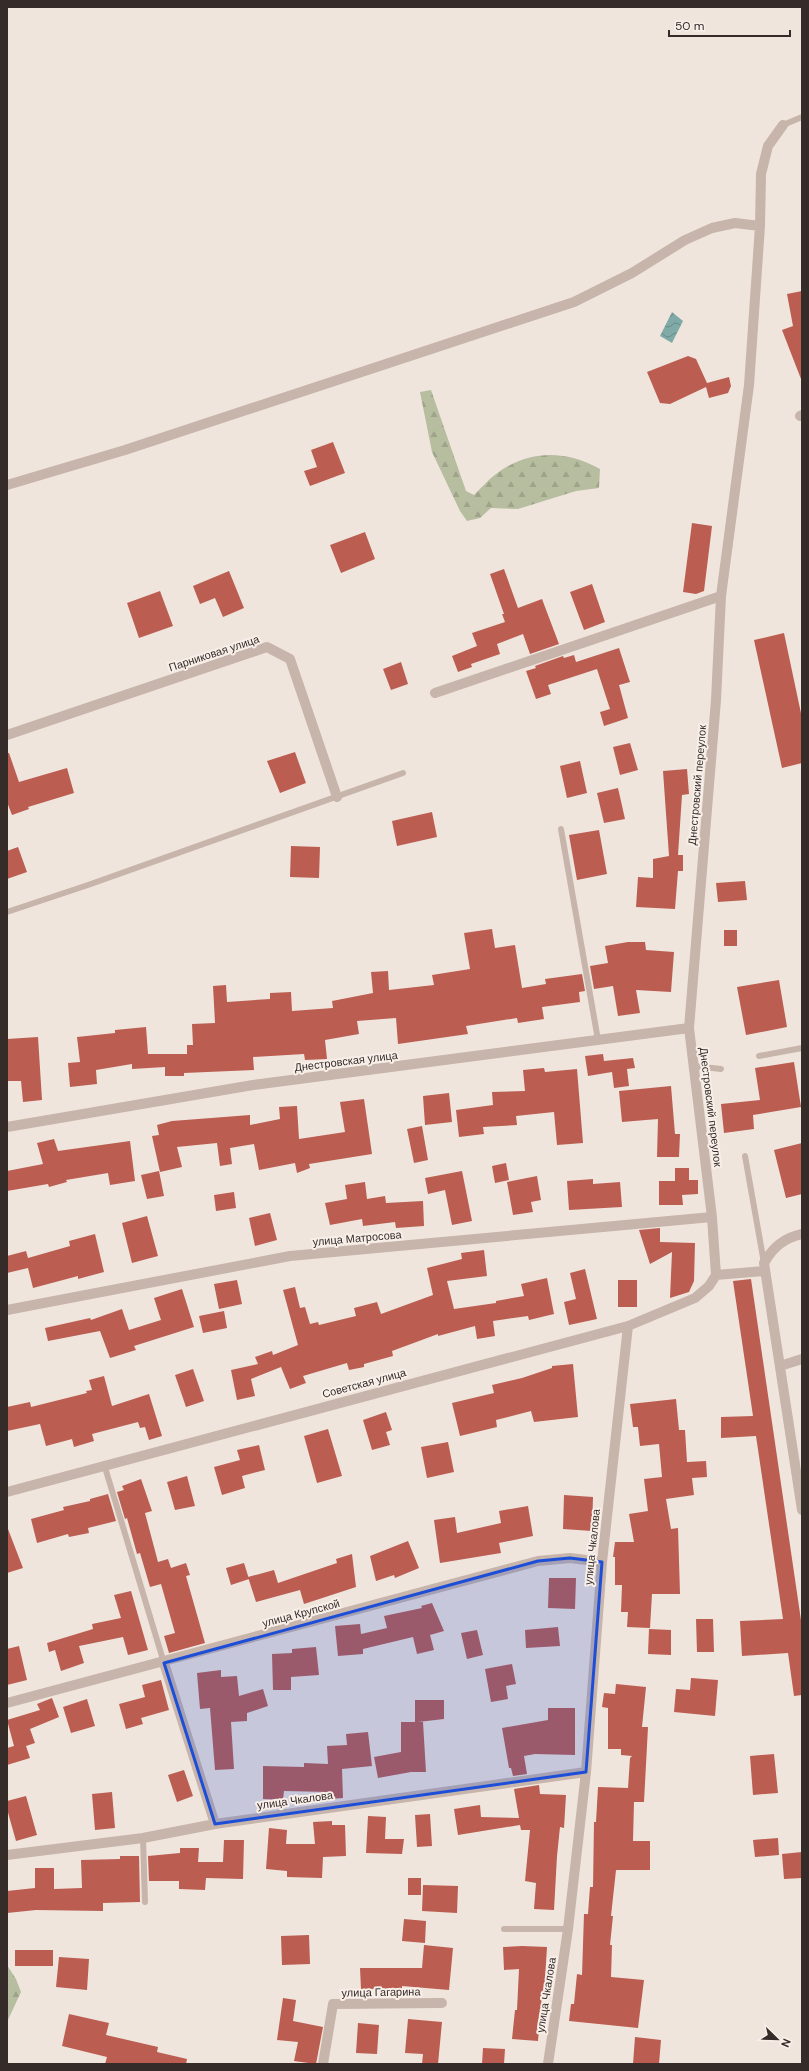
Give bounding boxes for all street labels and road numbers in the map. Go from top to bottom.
street label: Парниковая улица [167,631,262,674]
street label: Днестровский переулок [685,724,709,846]
street label: Днестровский переулок [697,1046,725,1168]
street label: Днестровская улица [294,1048,399,1074]
street label: улица Матросова [312,1227,403,1249]
street label: Советская улица [321,1365,408,1401]
street label: улица Чкалова [581,1508,603,1586]
street label: улица Крупской [261,1596,341,1630]
street label: улица Чкалова [256,1788,335,1812]
street label: улица Чкалова [533,1955,559,2034]
street label: улица Гагарина [341,1984,421,2000]

